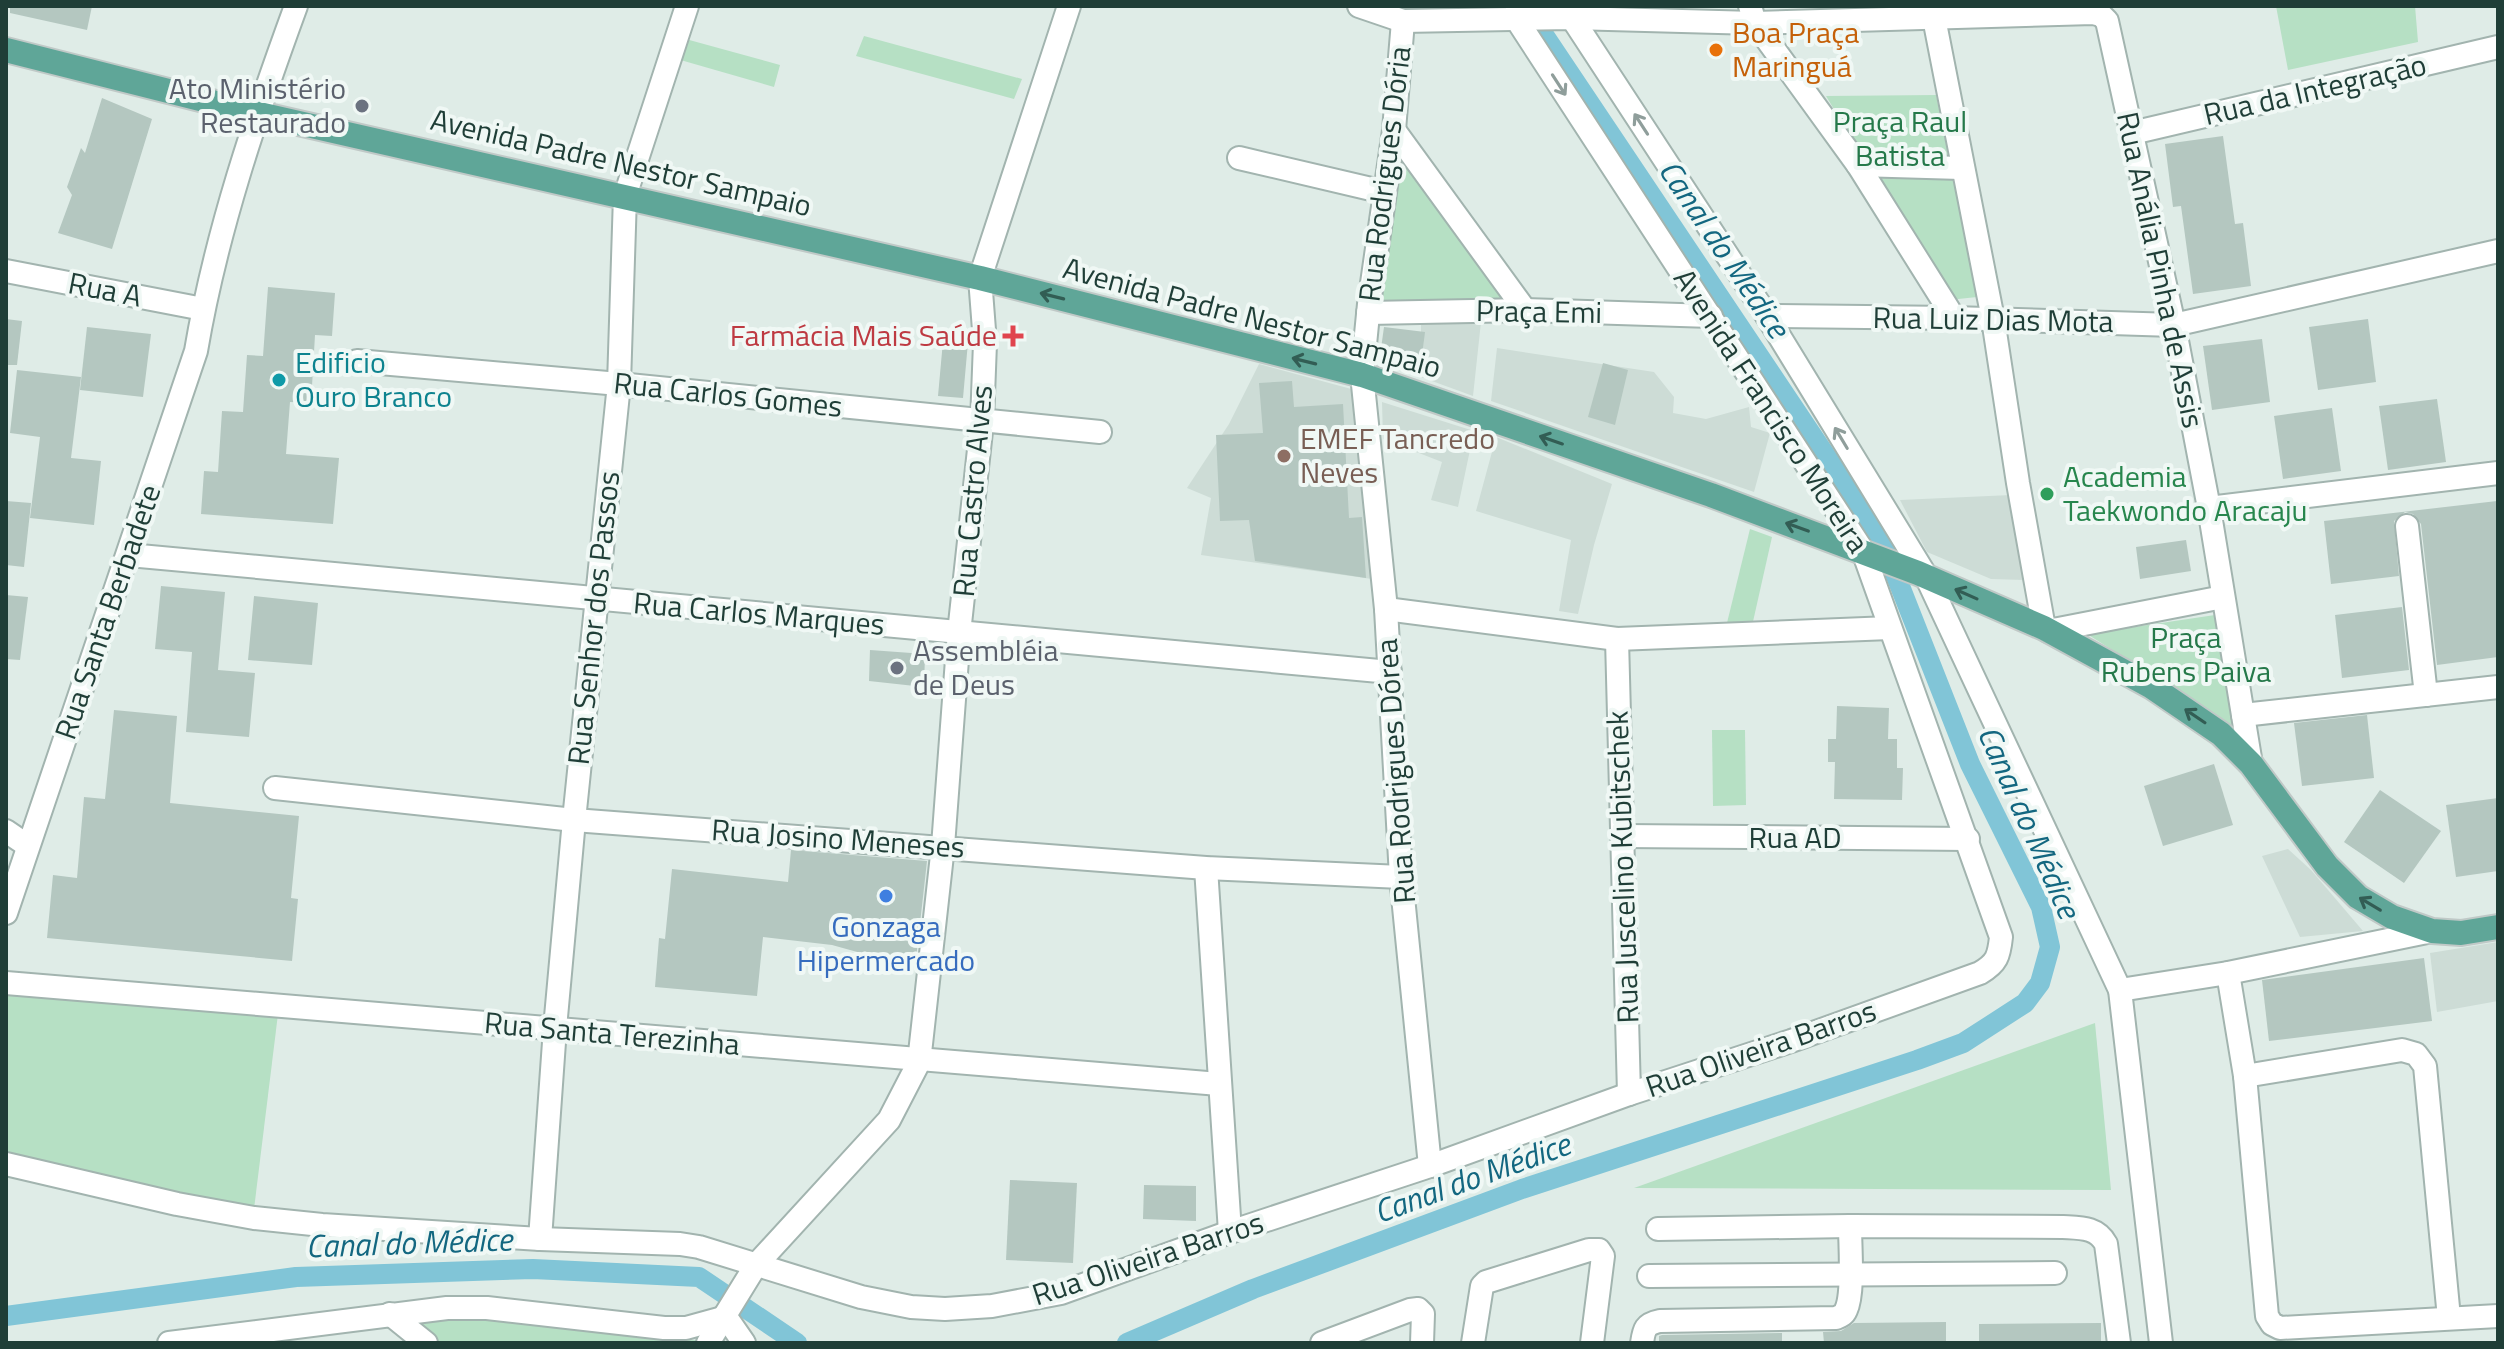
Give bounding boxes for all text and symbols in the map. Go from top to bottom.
place label: Boa Praça Maringuá [1732,9,1859,89]
marker: Boa Praça Maringuá [1707,41,1725,59]
street label: Rua da Integração [2199,41,2431,137]
street label: Rua Rodrigues Dória [1346,44,1422,304]
place label: Ato Ministério Restaurado [169,65,346,145]
one-way arrow [1551,74,1568,96]
street label: Avenida Padre Nestor Sampaio [426,96,816,228]
marker: Ato Ministério Restaurado [353,97,371,115]
park label: Praça Raul Batista [1833,98,1967,178]
street label: Rua Anália Pinha de Assis [2105,107,2217,432]
one-way arrow [1633,114,1649,136]
water label: Canal do Médice [1647,150,1804,349]
street label: Avenida Padre Nestor Sampaio [1058,244,1446,390]
street label: Rua A [65,259,146,319]
street label: Avenida Francisco Moreira [1663,259,1881,562]
street label: Praça Emi [1476,287,1602,335]
one-way arrow [1040,288,1065,303]
street label: Rua Luiz Dias Mota [1872,294,2114,344]
place label: Farmácia Mais Saúde [730,312,997,358]
marker: Farmácia Mais Saúde [1004,327,1022,345]
place label: Edificio Ouro Branco [295,339,452,419]
one-way arrow [1292,352,1317,367]
street label: Rua Carlos Gomes [612,359,845,429]
marker: Edificio Ouro Branco [270,371,288,389]
street label: Rua Castro Alves [940,383,1004,599]
place label: EMEF Tancredo Neves [1300,415,1495,495]
one-way arrow [1833,427,1849,450]
one-way arrow [1539,432,1564,447]
marker: EMEF Tancredo Neves [1275,447,1293,465]
place label: Academia Taekwondo Aracaju [2063,453,2308,533]
street label: Rua Senhor dos Passos [555,469,631,767]
street label: Rua Santa Berbadete [42,478,172,745]
marker: Academia Taekwondo Aracaju [2038,485,2056,503]
one-way arrow [1784,518,1809,533]
street label: Rua Carlos Marques [632,579,887,647]
one-way arrow [1954,585,1978,600]
park label: Praça Rubens Paiva [2101,614,2271,694]
place label: Assembléia de Deus [913,627,1058,707]
street label: Rua Rodrigues Dórea [1363,637,1427,905]
marker: Assembléia de Deus [888,659,906,677]
one-way arrow [2184,708,2206,724]
street label: Rua Juscelino Kubitschek [1594,710,1650,1024]
water label: Canal do Médice [1966,718,2095,928]
street label: Rua Josino Meneses [710,806,966,870]
street label: Rua AD [1748,814,1842,860]
marker: Gonzaga Hipermercado [877,887,895,905]
one-way arrow [2359,896,2382,912]
place label: Gonzaga Hipermercado [797,903,975,983]
street label: Rua Oliveira Barros [1639,987,1882,1109]
street label: Rua Santa Terezinha [482,999,742,1067]
water label: Canal do Médice [1367,1118,1579,1235]
street label: Rua Oliveira Barros [1026,1199,1269,1317]
water label: Canal do Médice [305,1214,515,1270]

